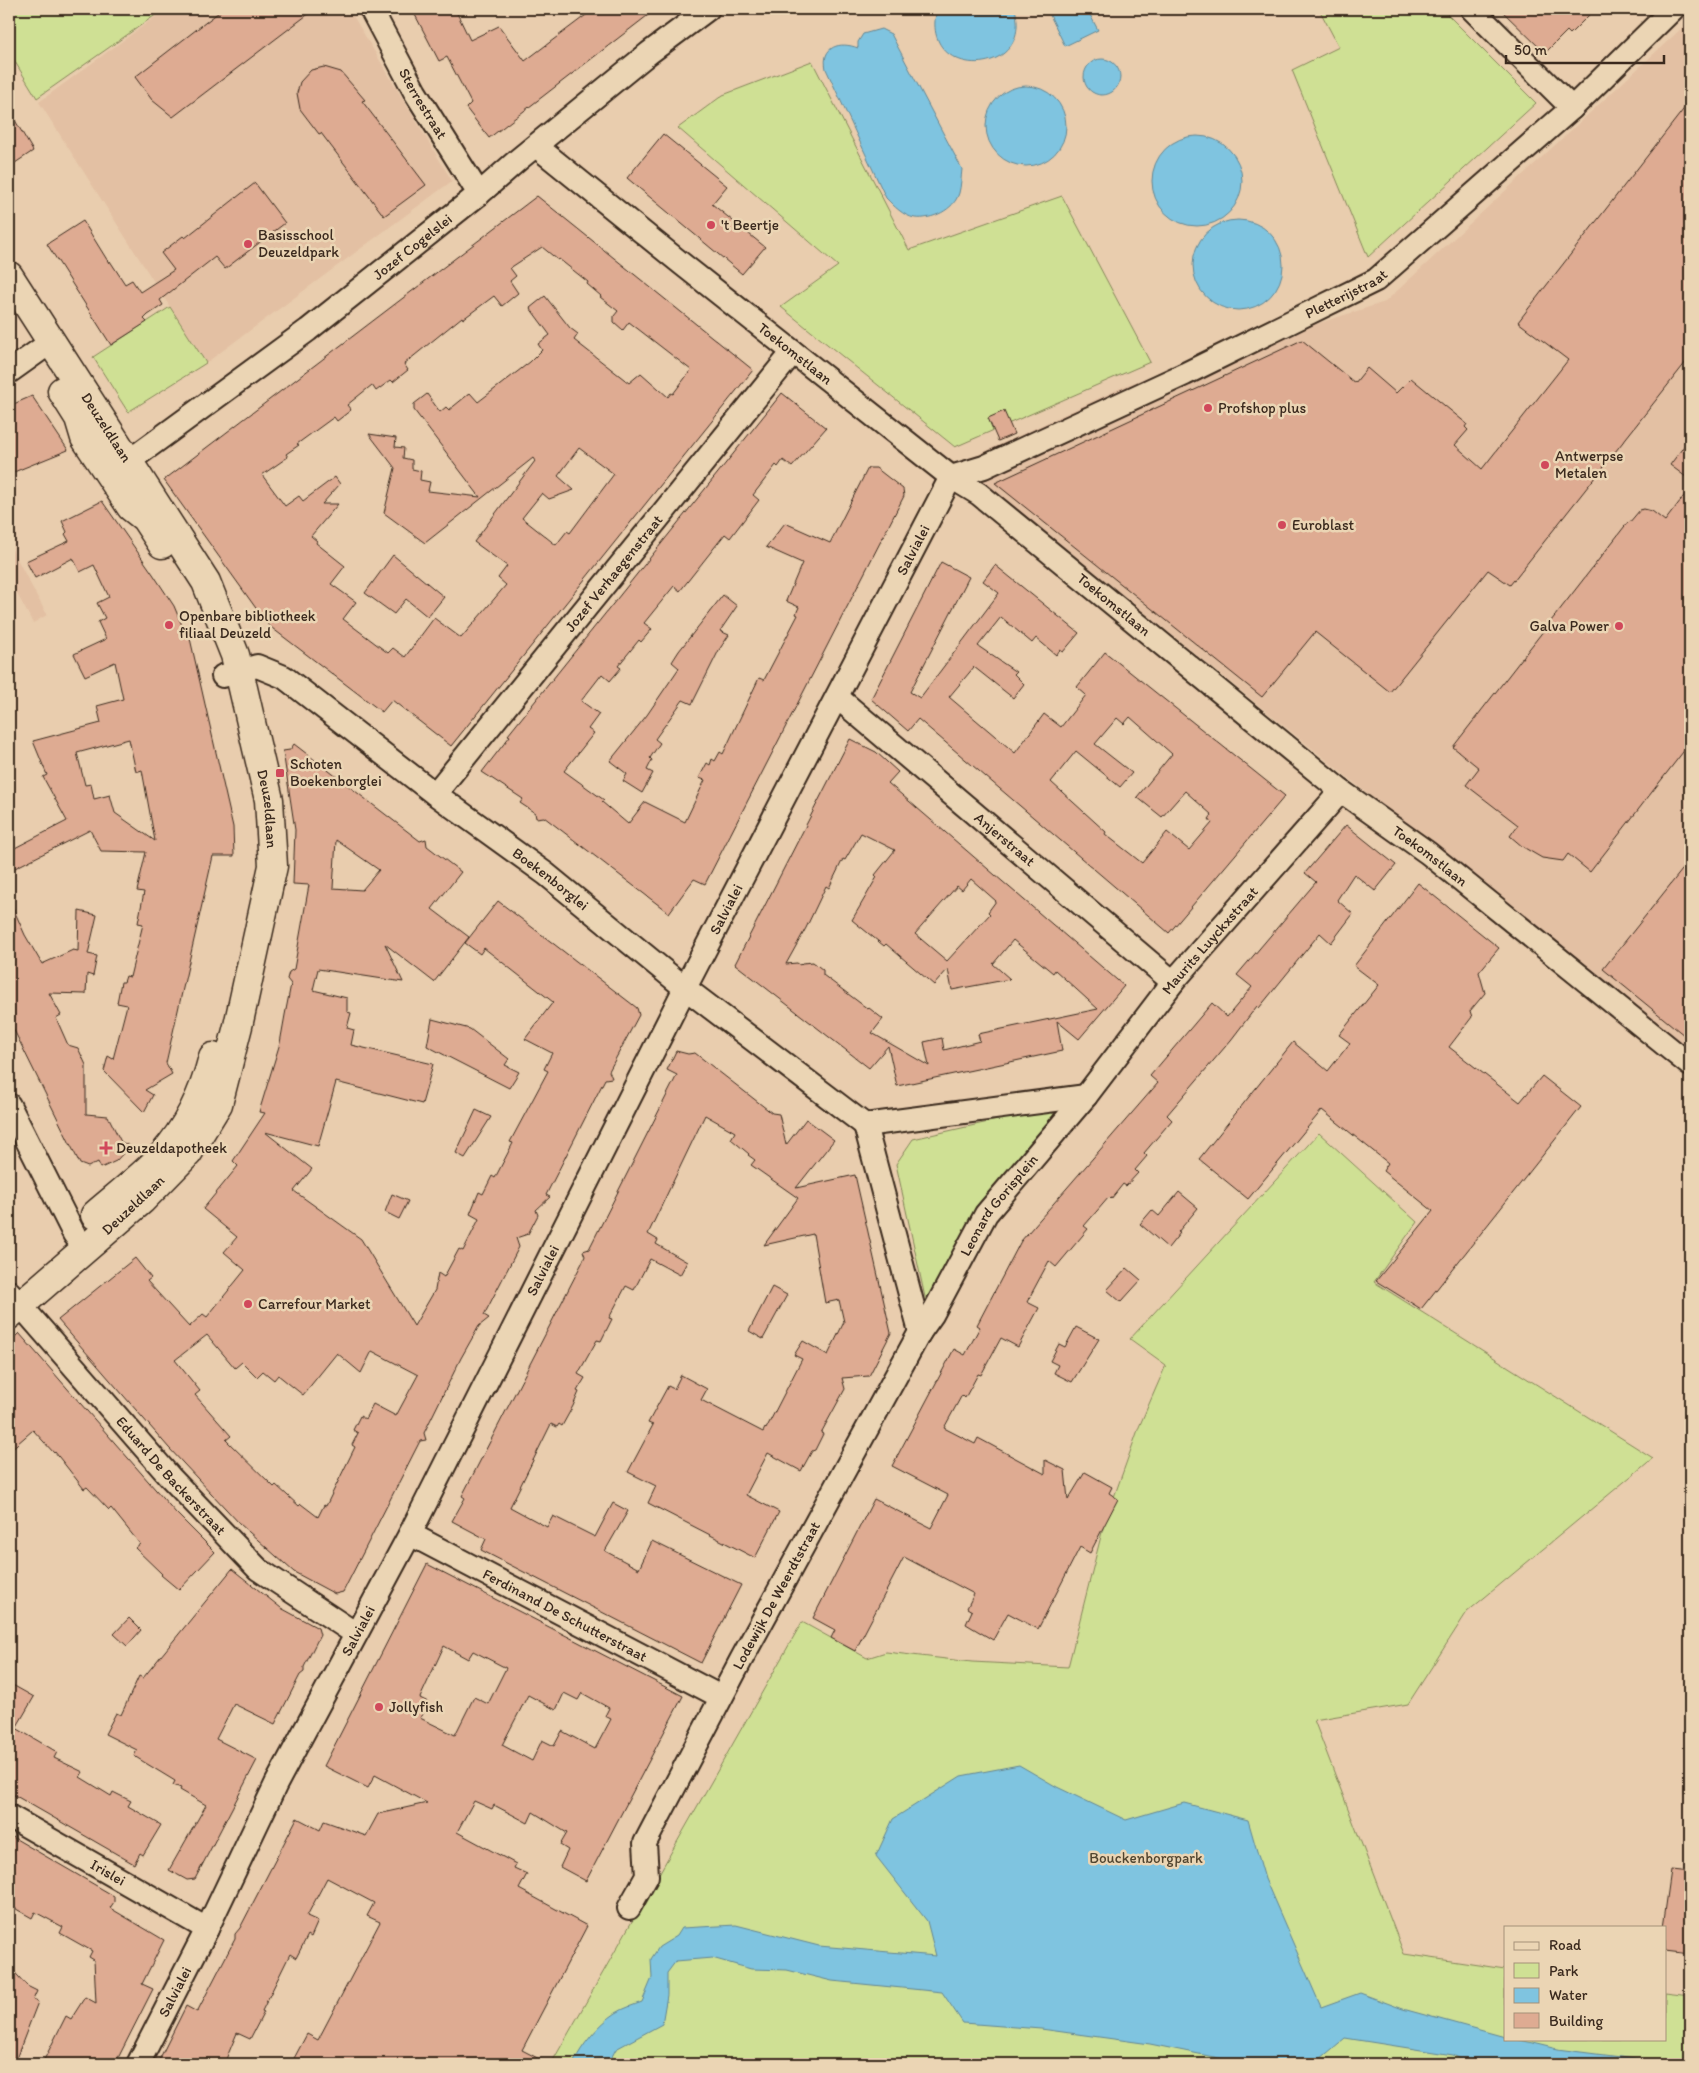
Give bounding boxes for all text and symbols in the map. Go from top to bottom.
scale bar [1506,32,1664,64]
text: 50 m [1514,41,1547,59]
street label: Sterrestraat [395,65,451,143]
street label: Jozef Cogelslei [369,210,456,284]
place label: 't Beertje [721,216,779,234]
marker: 't Beertje [705,219,717,231]
place label: Basisschool Deuzeldpark [258,226,339,261]
marker: Basisschool Deuzeldpark [242,238,254,250]
street label: Pletterijstraat [1302,265,1391,322]
street label: Toekomstlaan [754,319,836,389]
street label: Deuzeldlaan [77,389,135,466]
place label: Profshop plus [1218,399,1307,417]
marker: Profshop plus [1202,402,1214,414]
place label: Antwerpse Metalen [1555,447,1623,482]
marker: Antwerpse Metalen [1539,459,1551,471]
street label: Jozef Verhaegenstraat [561,511,667,635]
place label: Euroblast [1292,516,1355,534]
marker: Euroblast [1276,519,1288,531]
street label: Salvialei [892,522,934,578]
street label: Toekomstlaan [1073,569,1155,640]
place label: Openbare bibliotheek filiaal Deuzeld [179,607,316,642]
place label: Galva Power [1529,617,1609,635]
marker: Openbare bibliotheek filiaal Deuzeld [163,619,175,631]
marker: Galva Power [1613,620,1625,632]
place label: Schoten Boekenborglei [290,755,382,790]
marker: Schoten Boekenborglei [274,767,286,779]
street label: Deuzeldlaan [253,768,281,849]
street label: Anjerstraat [971,808,1039,870]
street label: Toekomstlaan [1389,822,1471,891]
street label: Boekenborglei [509,844,592,914]
street label: Salvialei [705,881,747,937]
street label: Maurits Luyckxstraat [1158,883,1262,998]
place label: Deuzeldapotheek [116,1139,227,1157]
marker: Deuzeldapotheek [100,1142,112,1154]
street label: Leonard Gorisplein [956,1151,1042,1259]
street label: Deuzeldlaan [98,1171,168,1239]
street label: Salvialei [523,1242,563,1299]
place label: Carrefour Market [258,1295,371,1313]
marker: Carrefour Market [242,1298,254,1310]
street label: Eduard De Backerstraat [112,1413,230,1539]
street label: Lodewijk De Weerdtstraat [729,1518,824,1673]
street label: Ferdinand De Schutterstraat [480,1565,651,1666]
street label: Salvialei [337,1603,379,1659]
place label: Jollyfish [389,1698,444,1716]
marker: Jollyfish [373,1701,385,1713]
park label: Bouckenborgpark [1089,1849,1203,1867]
street label: Irislei [87,1855,129,1890]
legend [1504,1926,1666,2040]
text: Road [1549,1936,1582,1954]
text: Park [1549,1962,1579,1980]
street label: Salvialei [154,1964,195,2020]
text: Water [1549,1986,1588,2004]
text: Building [1549,2012,1603,2030]

